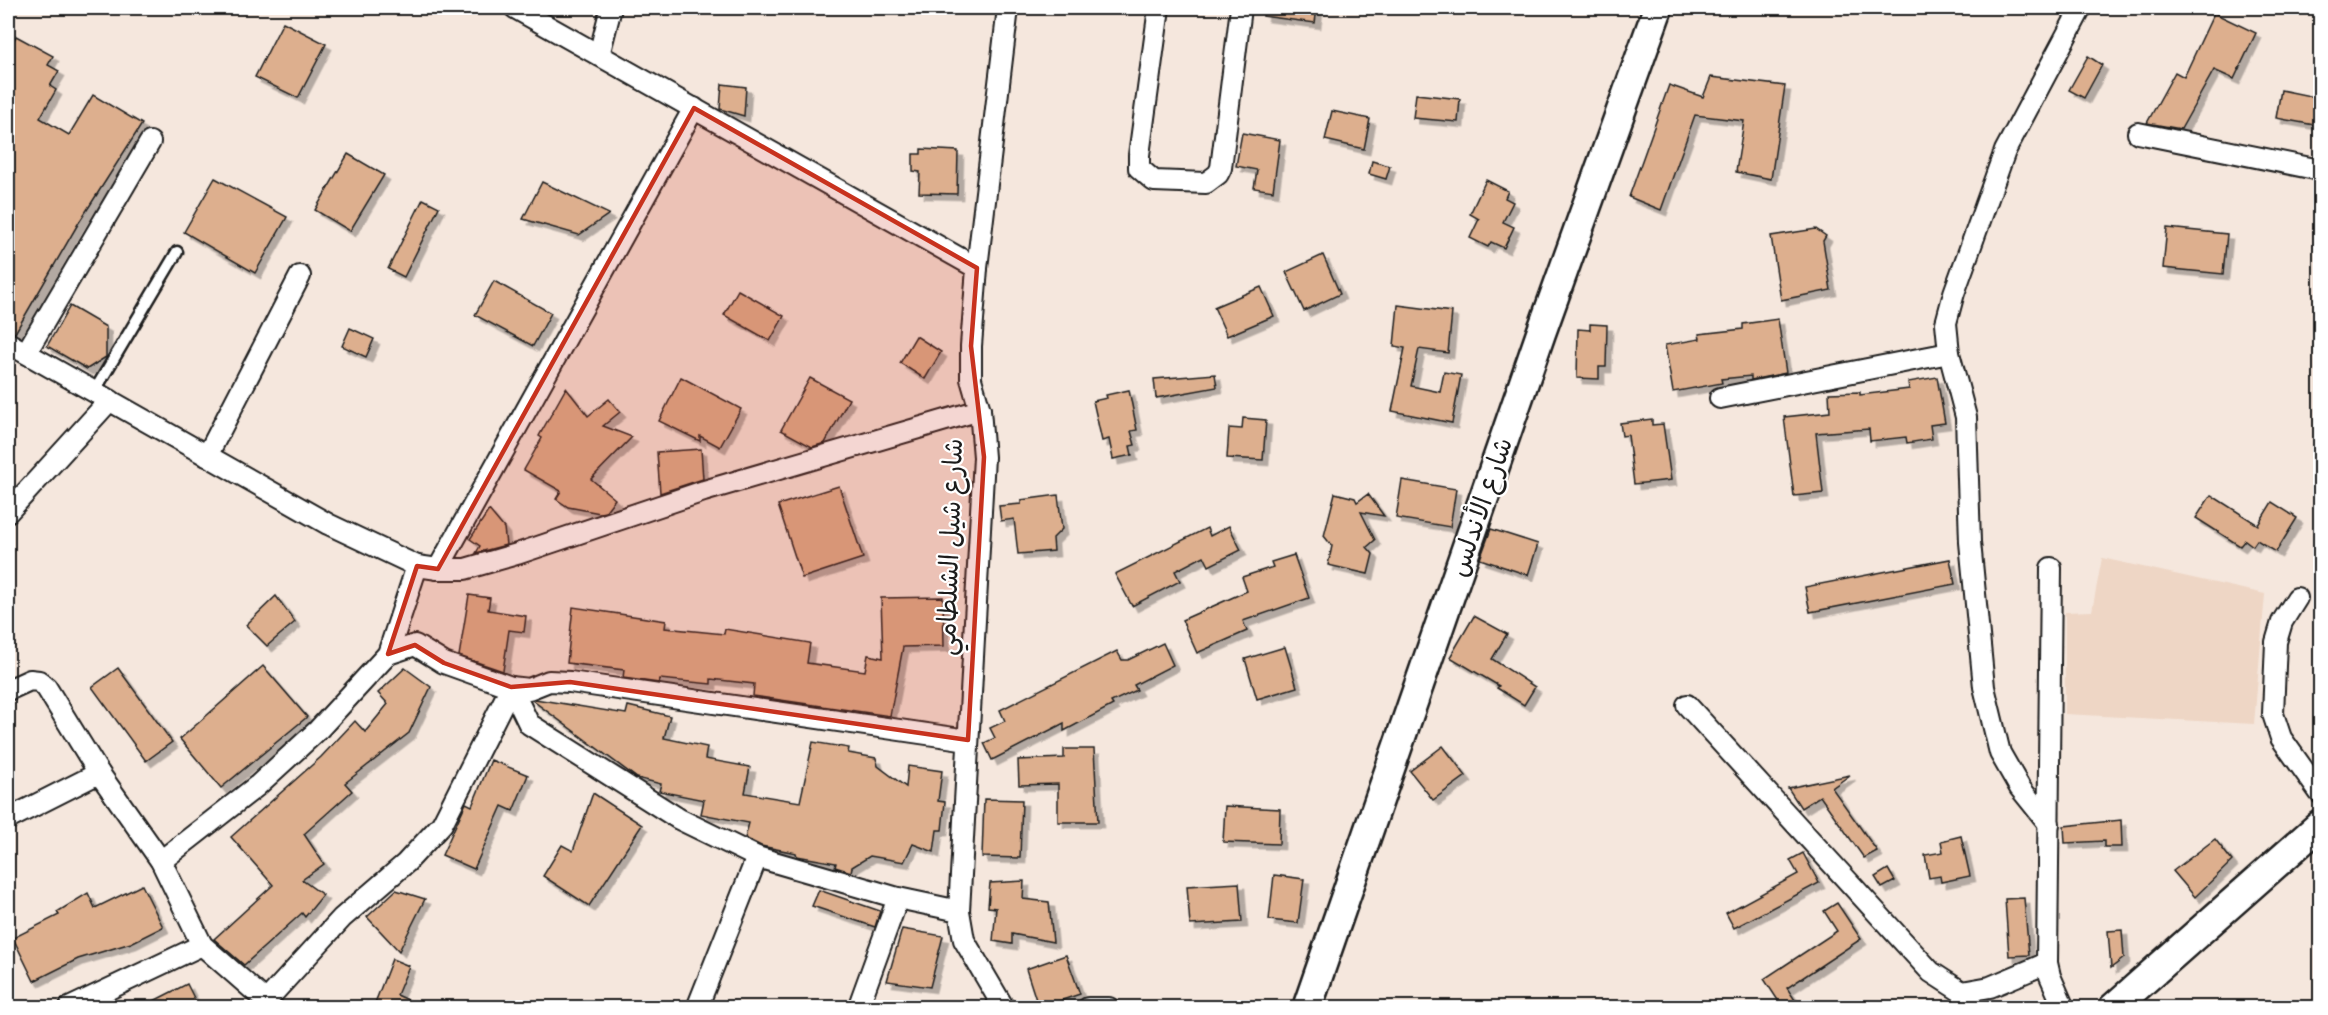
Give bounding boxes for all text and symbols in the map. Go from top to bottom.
street label: شارع الأندلس [1440,433,1521,581]
street label: شارع شيل الشلطامي [930,438,976,656]

